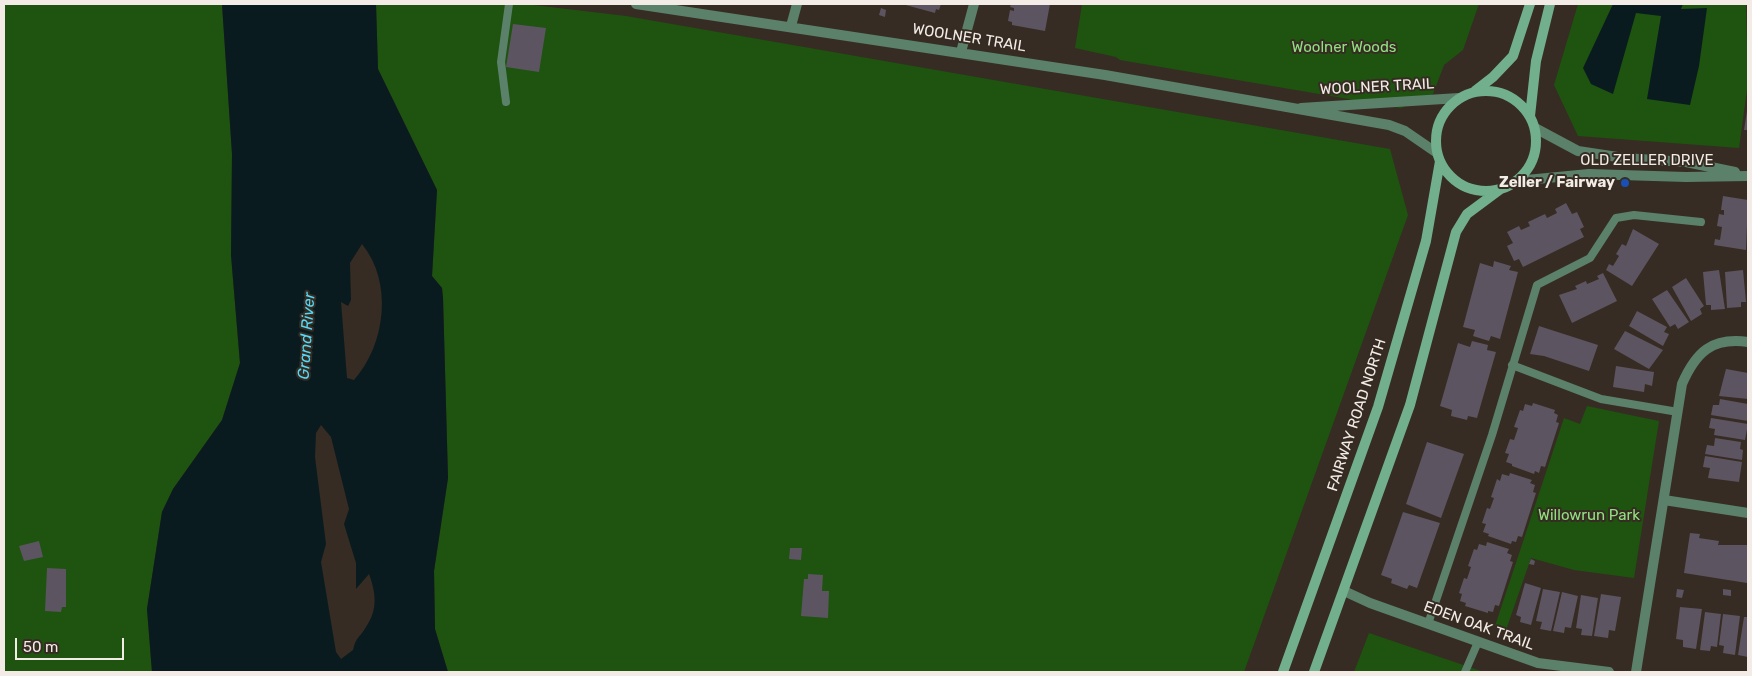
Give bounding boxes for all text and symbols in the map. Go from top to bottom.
street label: WOOLNER TRAIL [911,20,1027,56]
park label: Woolner Woods [1292,39,1396,57]
street label: WOOLNER TRAIL [1319,75,1435,99]
street label: OLD ZELLER DRIVE [1580,152,1714,170]
place label: Zeller / Fairway [1499,174,1615,192]
marker: Zeller / Fairway [1619,177,1631,189]
water label: Grand River [294,292,320,380]
street label: FAIRWAY ROAD NORTH [1324,336,1390,494]
park label: Willowrun Park [1538,507,1640,525]
street label: EDEN OAK TRAIL [1421,598,1537,654]
scale bar [18,628,126,660]
text: 50 m [23,638,58,656]

